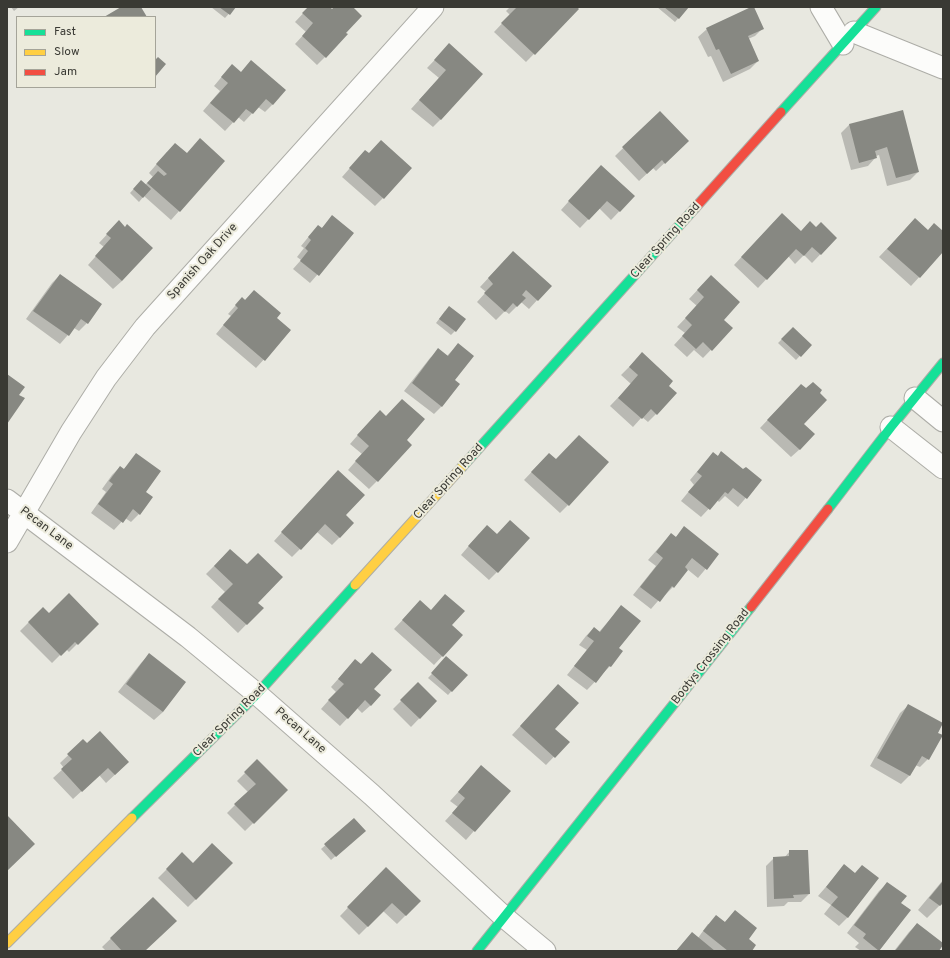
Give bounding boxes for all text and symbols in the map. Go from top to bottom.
legend [16,16,156,88]
text: Fast [54,24,76,40]
text: Slow [54,44,80,60]
text: Jam [54,64,77,80]
street label: Clear Spring Road [628,200,704,282]
street label: Spanish Oak Drive [165,221,241,303]
street label: Clear Spring Road [411,441,487,523]
street label: Pecan Lane [17,504,75,554]
street label: Bootys Crossing Road [669,606,753,708]
street label: Clear Spring Road [191,682,269,760]
street label: Pecan Lane [272,705,328,757]

